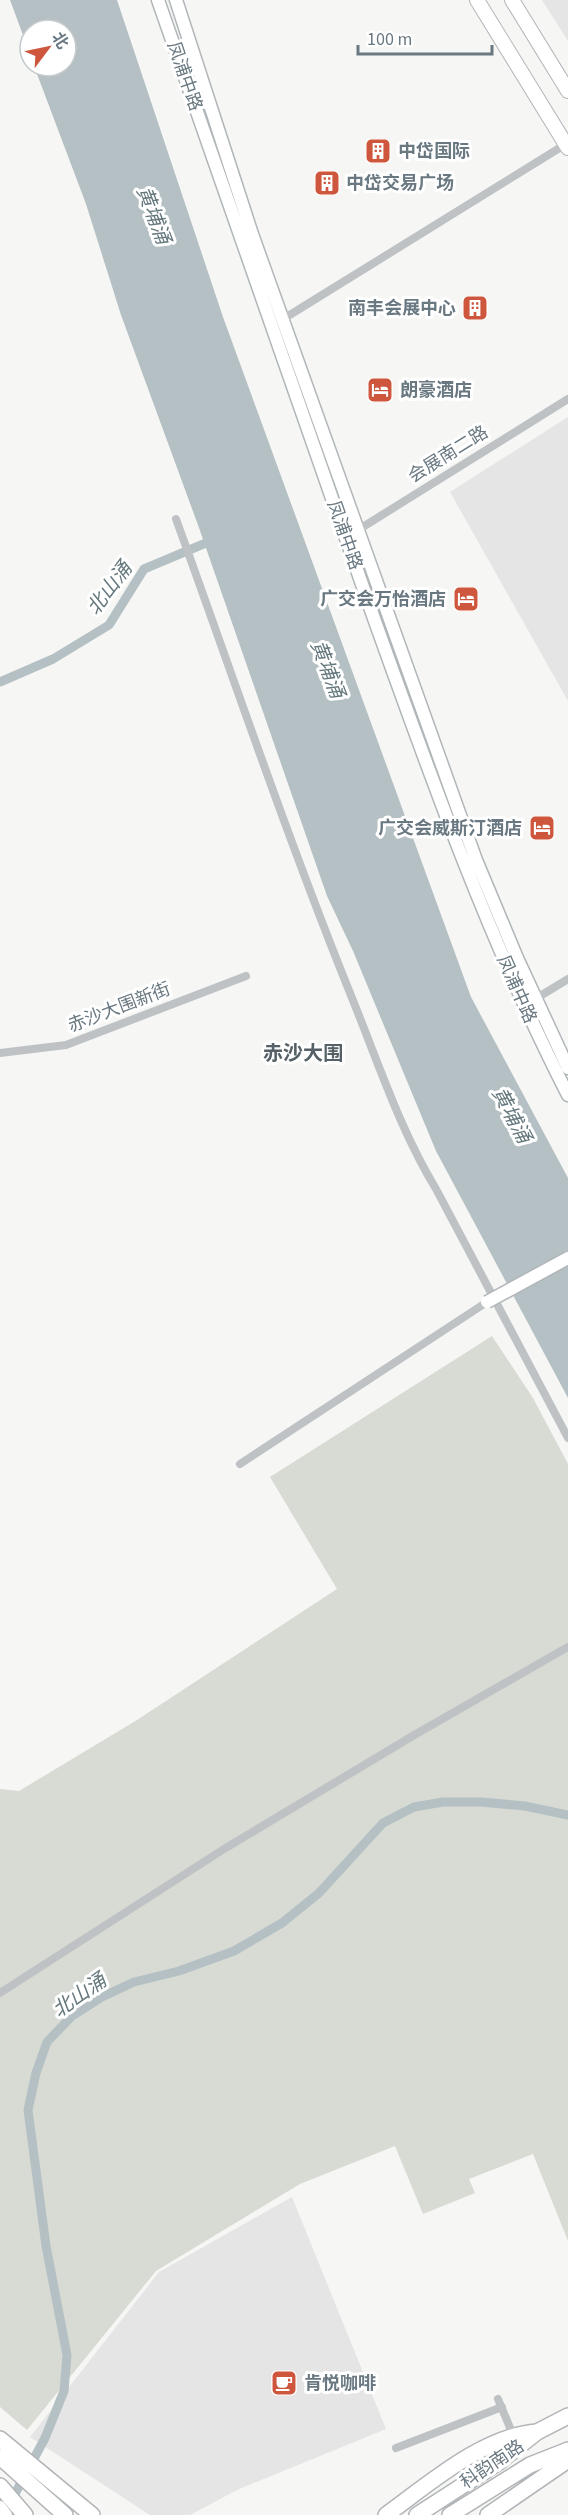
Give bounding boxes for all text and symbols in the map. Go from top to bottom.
north arrow [18,18,78,78]
scale bar [358,18,492,56]
text: 100 m [367,27,412,52]
text: 北 [46,28,73,53]
street label: 凤浦中路 [161,38,208,114]
building icon: 中岱国际 [363,136,393,166]
place label: 中岱国际 [398,139,470,164]
building icon: 中岱交易广场 [312,168,342,198]
place label: 中岱交易广场 [346,171,454,196]
water label: 黄埔涌 [129,182,178,250]
building icon: 南丰会展中心 [460,293,490,323]
place label: 南丰会展中心 [348,296,456,321]
hotel icon: 朗豪酒店 [365,375,395,405]
place label: 朗豪酒店 [400,378,472,403]
street label: 会展南二路 [403,420,493,489]
street label: 凤浦中路 [321,497,368,573]
water label: 北山涌 [81,555,140,621]
hotel icon: 广交会万怡酒店 [451,584,481,614]
place label: 广交会万怡酒店 [320,587,446,612]
water label: 黄埔涌 [303,636,352,704]
hotel icon: 广交会威斯汀酒店 [527,813,557,843]
place label: 广交会威斯汀酒店 [378,816,522,841]
street label: 凤浦中路 [490,951,543,1027]
street label: 赤沙大围新街 [64,976,174,1038]
district label: 赤沙大围 [263,1040,343,1068]
water label: 黄埔涌 [485,1082,539,1150]
water label: 北山涌 [47,1966,114,2024]
cafe icon: 肯悦咖啡 [269,2368,299,2398]
place label: 肯悦咖啡 [304,2371,376,2396]
street label: 科韵南路 [455,2434,529,2495]

